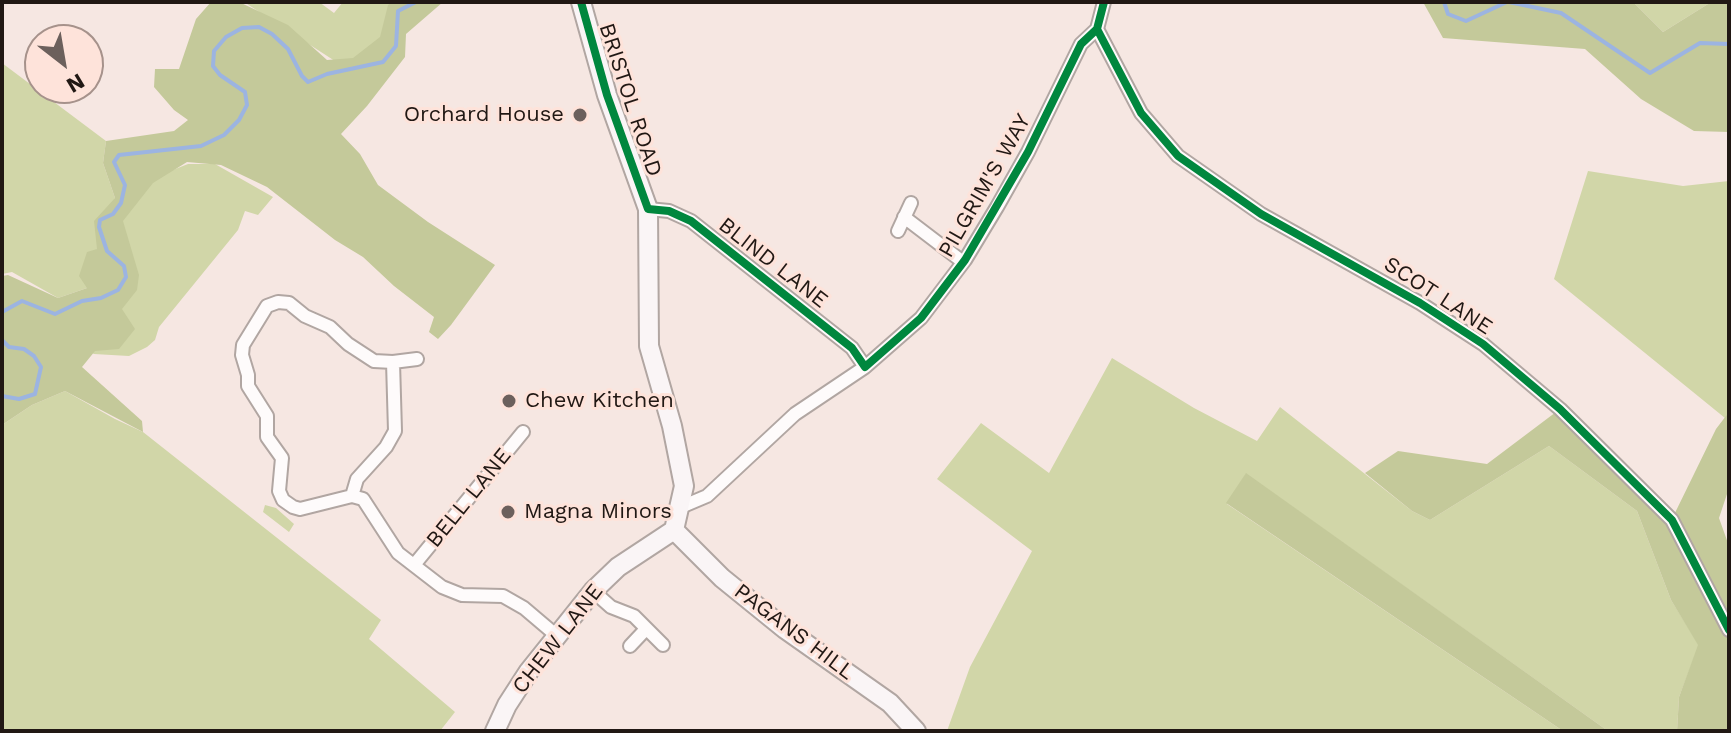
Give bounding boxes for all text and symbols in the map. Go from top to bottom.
street label: BRISTOL ROAD [593,20,667,180]
north arrow [24,24,104,104]
text: N [62,68,89,98]
place label: Orchard House [404,102,564,128]
marker: Orchard House [571,106,589,124]
street label: PILGRIM'S WAY [933,110,1037,262]
street label: BLIND LANE [713,212,833,314]
street label: SCOT LANE [1379,251,1497,341]
place label: Chew Kitchen [525,388,674,414]
marker: Chew Kitchen [500,392,518,410]
street label: BELL LANE [421,443,517,553]
place label: Magna Minors [524,499,672,525]
marker: Magna Minors [499,503,517,521]
street label: PAGANS HILL [729,578,859,686]
street label: CHEW LANE [507,579,609,699]

